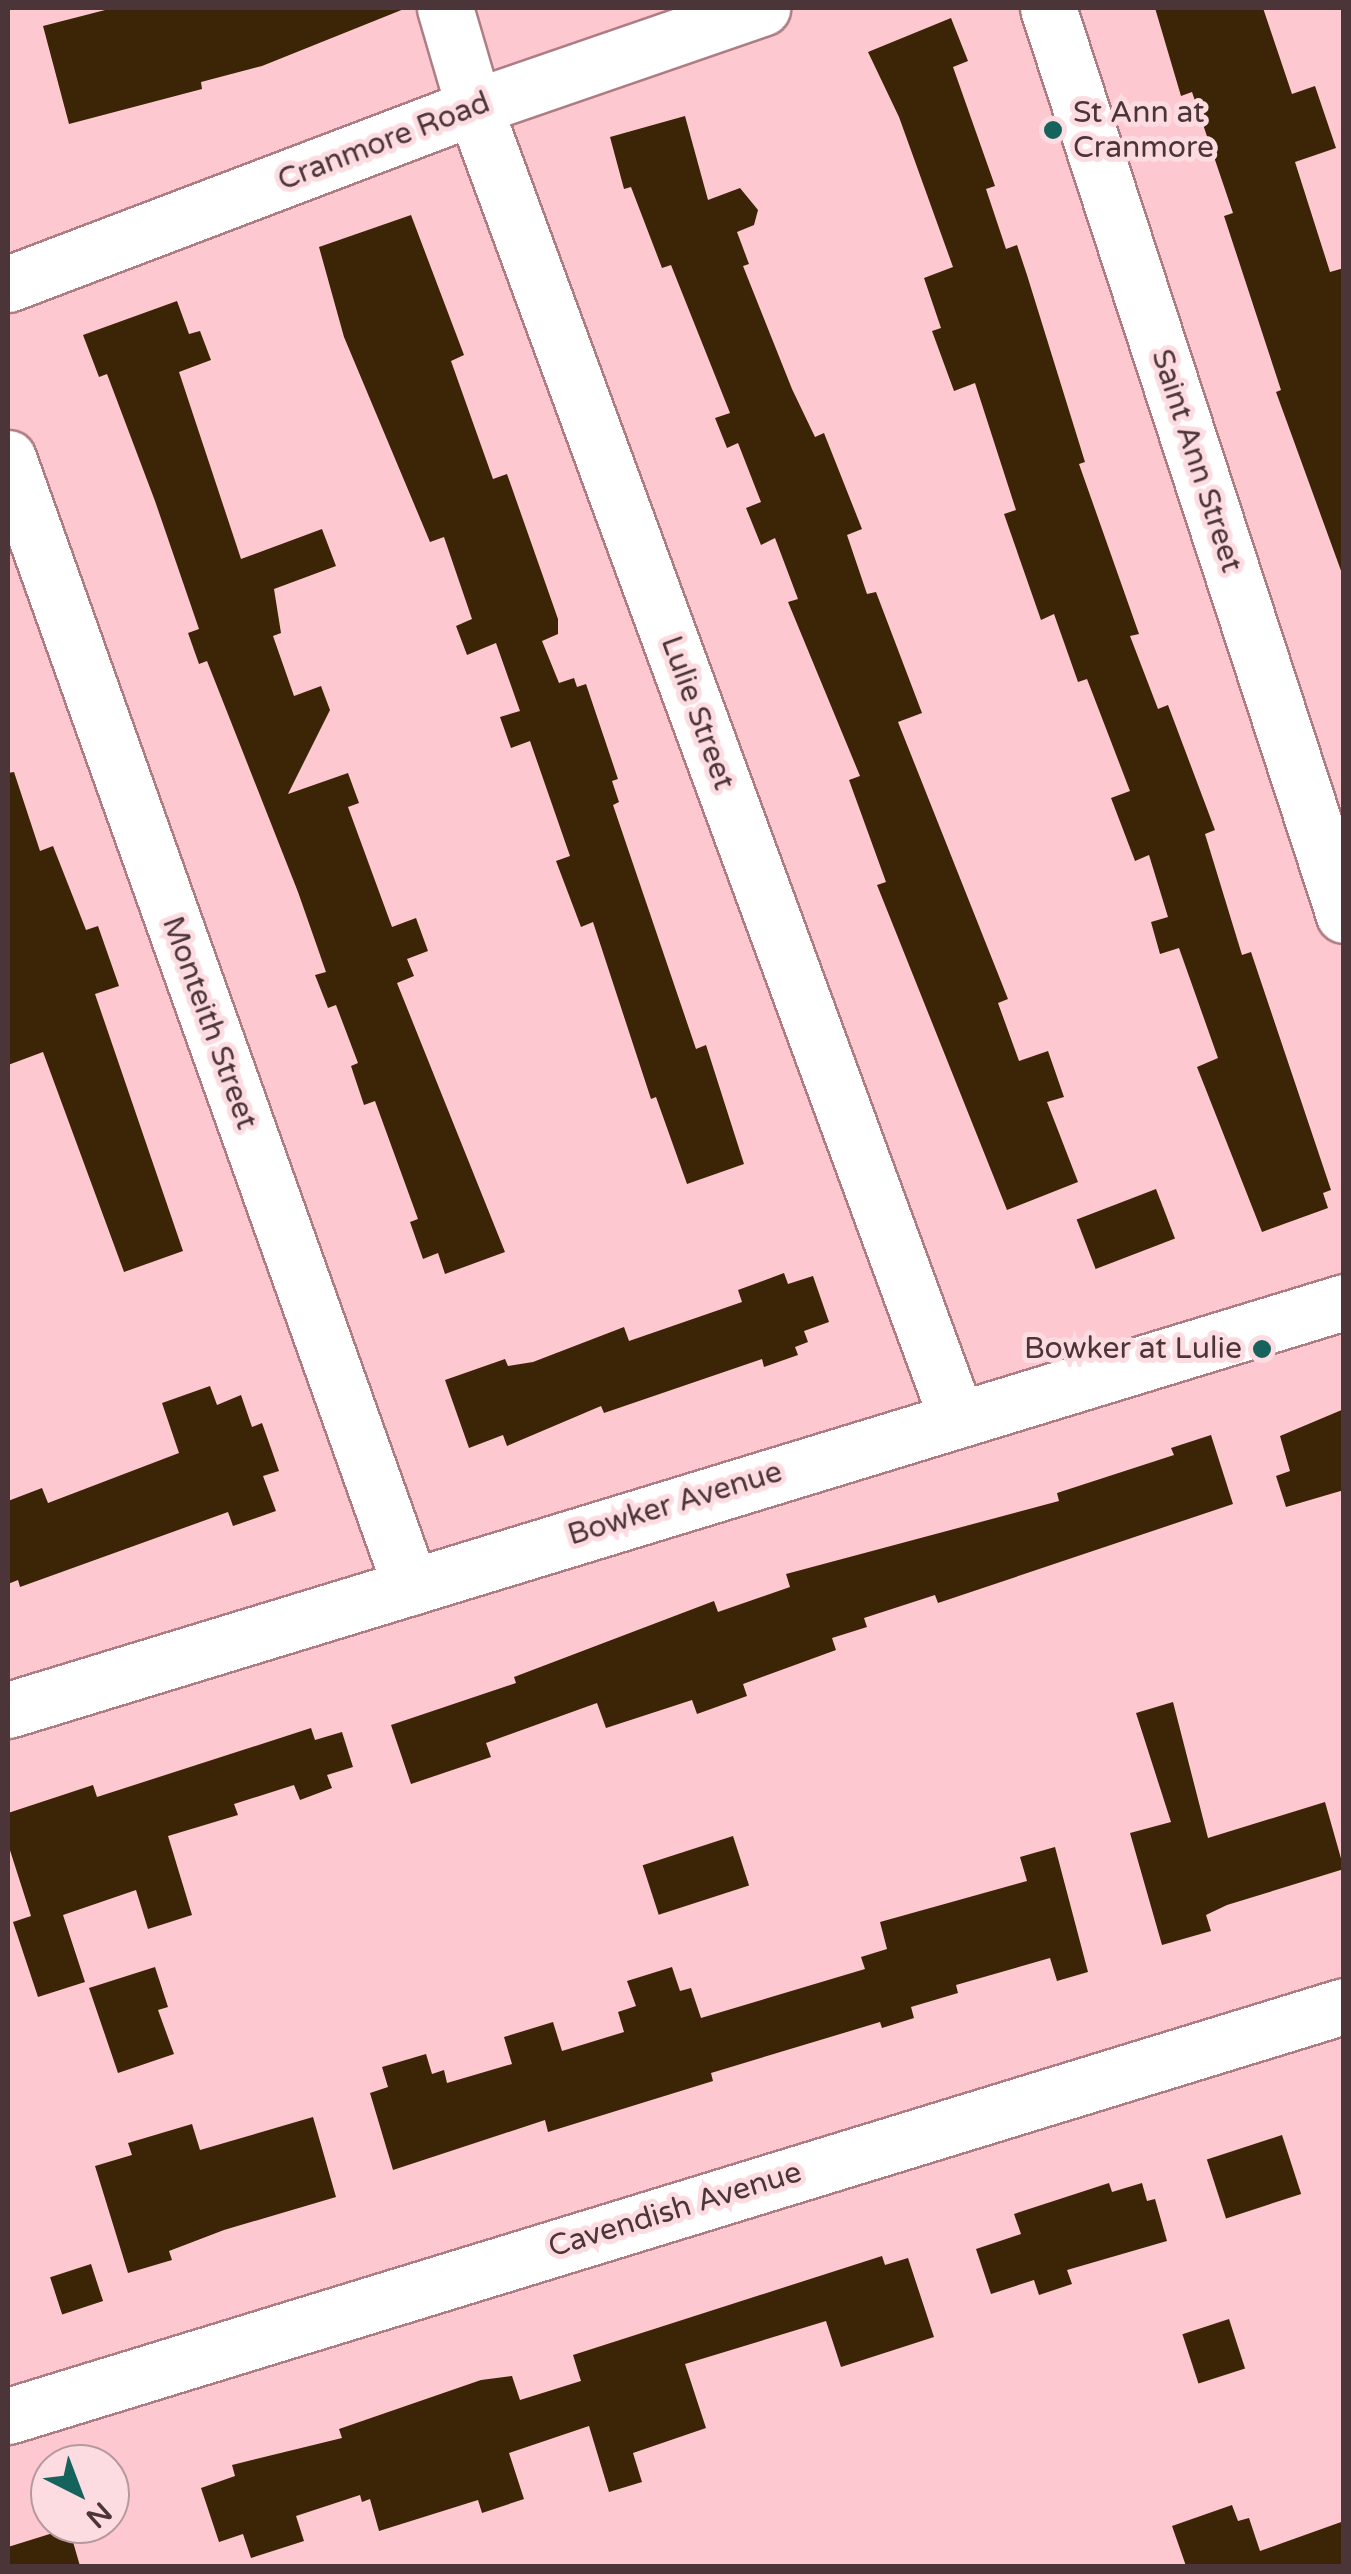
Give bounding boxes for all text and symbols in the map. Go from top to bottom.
street label: Cranmore Road [273,85,495,199]
place label: St Ann at Cranmore [1073,95,1214,166]
marker: St Ann at Cranmore [1042,119,1064,141]
street label: Saint Ann Street [1143,345,1249,577]
street label: Lulie Street [653,631,741,795]
street label: Monteith Street [154,912,264,1134]
place label: Bowker at Lulie [1024,1331,1242,1367]
marker: Bowker at Lulie [1251,1338,1273,1360]
street label: Bowker Avenue [564,1454,786,1554]
street label: Cavendish Avenue [544,2154,806,2266]
north arrow [30,2444,130,2544]
text: N [79,2495,118,2535]

